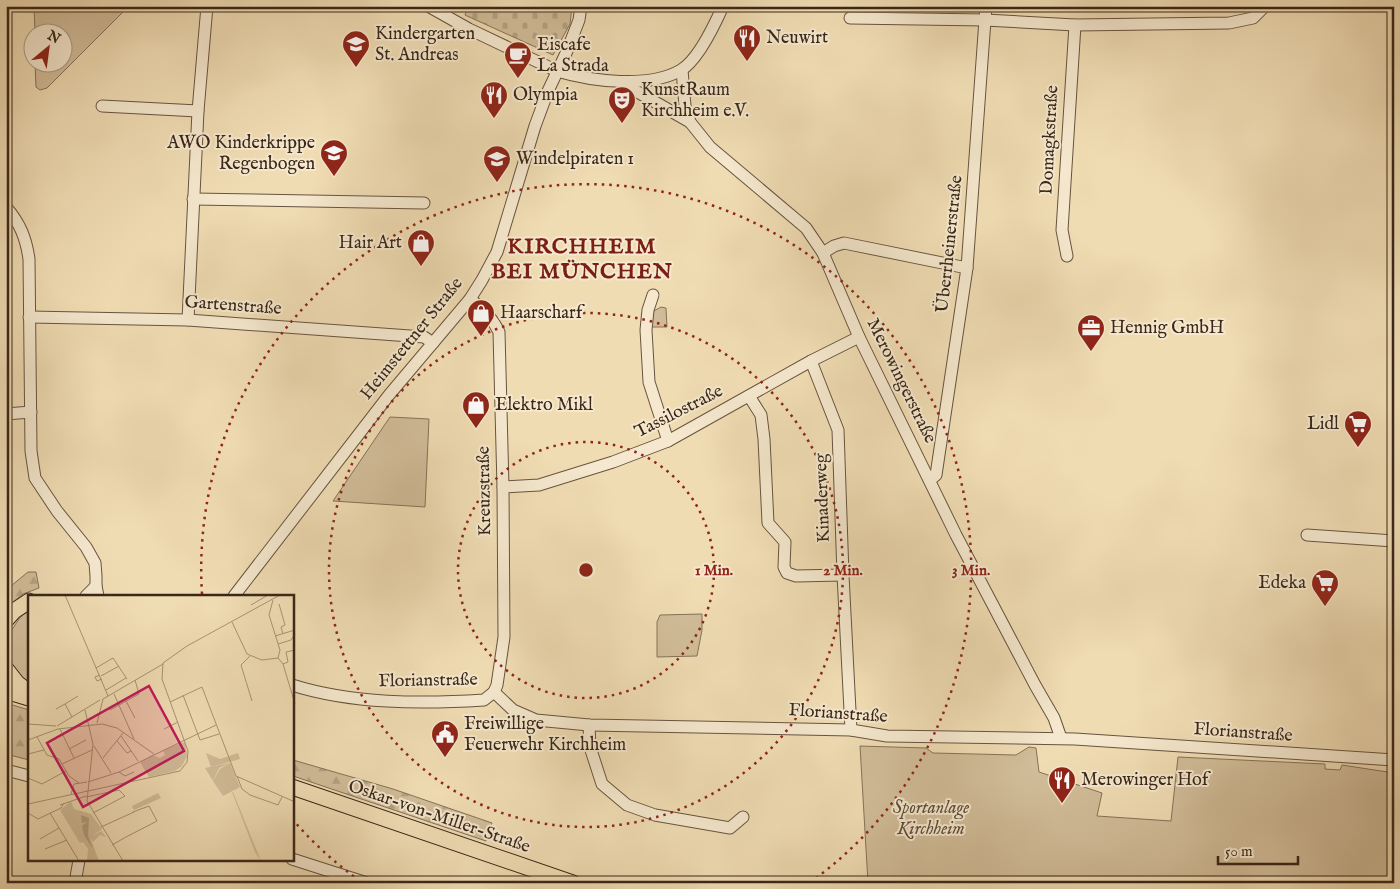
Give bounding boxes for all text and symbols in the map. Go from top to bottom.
north arrow [22,22,72,72]
place label: Kindergarten St. Andreas [375,23,475,67]
restaurant icon: Neuwirt [732,23,762,62]
text: N [43,26,63,48]
place label: Neuwirt [766,27,828,50]
school or university icon: Kindergarten St. Andreas [341,29,371,68]
place label: Eiscafe La Strada [537,34,609,78]
cafe icon: Eiscafe La Strada [503,40,533,79]
place label: KunstRaum Kirchheim e.V. [641,79,749,123]
restaurant icon: Olympia [479,80,509,119]
place label: Olympia [513,84,578,107]
theatre icon: KunstRaum Kirchheim e.V. [607,85,637,124]
street label: Domagkstraße [1036,85,1064,195]
place label: AWO Kinderkrippe Regenbogen [166,132,315,176]
school or university icon: AWO Kinderkrippe Regenbogen [319,138,349,177]
school or university icon: Windelpiraten 1 [482,144,512,183]
place label: Windelpiraten 1 [516,148,634,171]
street label: Überrheinerstraße [930,174,969,314]
shop icon: Hair Art [406,228,436,267]
place label: Hair Art [338,232,402,255]
district label: KIRCHHEIM BEI MÜNCHEN [491,233,673,286]
street label: Heimstettner Straße [356,273,468,405]
street label: Gartenstraße [184,291,282,321]
shop icon: Haarscharf [466,298,496,337]
place label: Haarscharf [500,302,586,325]
office icon: Hennig GmbH [1076,313,1106,352]
street label: Merowingerstraße [861,315,941,447]
place label: Hennig GmbH [1110,317,1224,340]
street label: Tassilostraße [631,380,727,444]
shop icon: Elektro Mikl [461,390,491,429]
place label: Elektro Mikl [495,394,593,417]
supermarket icon: Lidl [1343,409,1373,448]
place label: Lidl [1307,413,1339,436]
street label: Kreuzstraße [473,446,497,536]
street label: Kinaderweg [810,453,836,543]
centre of rings [577,561,595,579]
text: 1 Min. [695,561,733,580]
text: 2 Min. [823,561,863,580]
text: 3 Min. [952,561,990,580]
supermarket icon: Edeka [1310,568,1340,607]
place label: Edeka [1258,572,1306,595]
inset map [28,595,294,862]
street label: Florianstraße [378,669,478,693]
street label: Florianstraße [788,699,888,729]
place label: Freiwillige Feuerwehr Kirchheim [464,713,626,757]
street label: Florianstraße [1193,718,1293,748]
public building icon: Freiwillige Feuerwehr Kirchheim [430,719,460,758]
restaurant icon: Merowinger Hof [1047,765,1077,804]
place label: Merowinger Hof [1081,769,1212,792]
street label: Oskar-von-Miller-Straße [345,775,533,859]
park label: Sportanlage Kirchheim [893,797,969,841]
scale bar [1218,834,1298,866]
text: 50 m [1225,842,1253,861]

